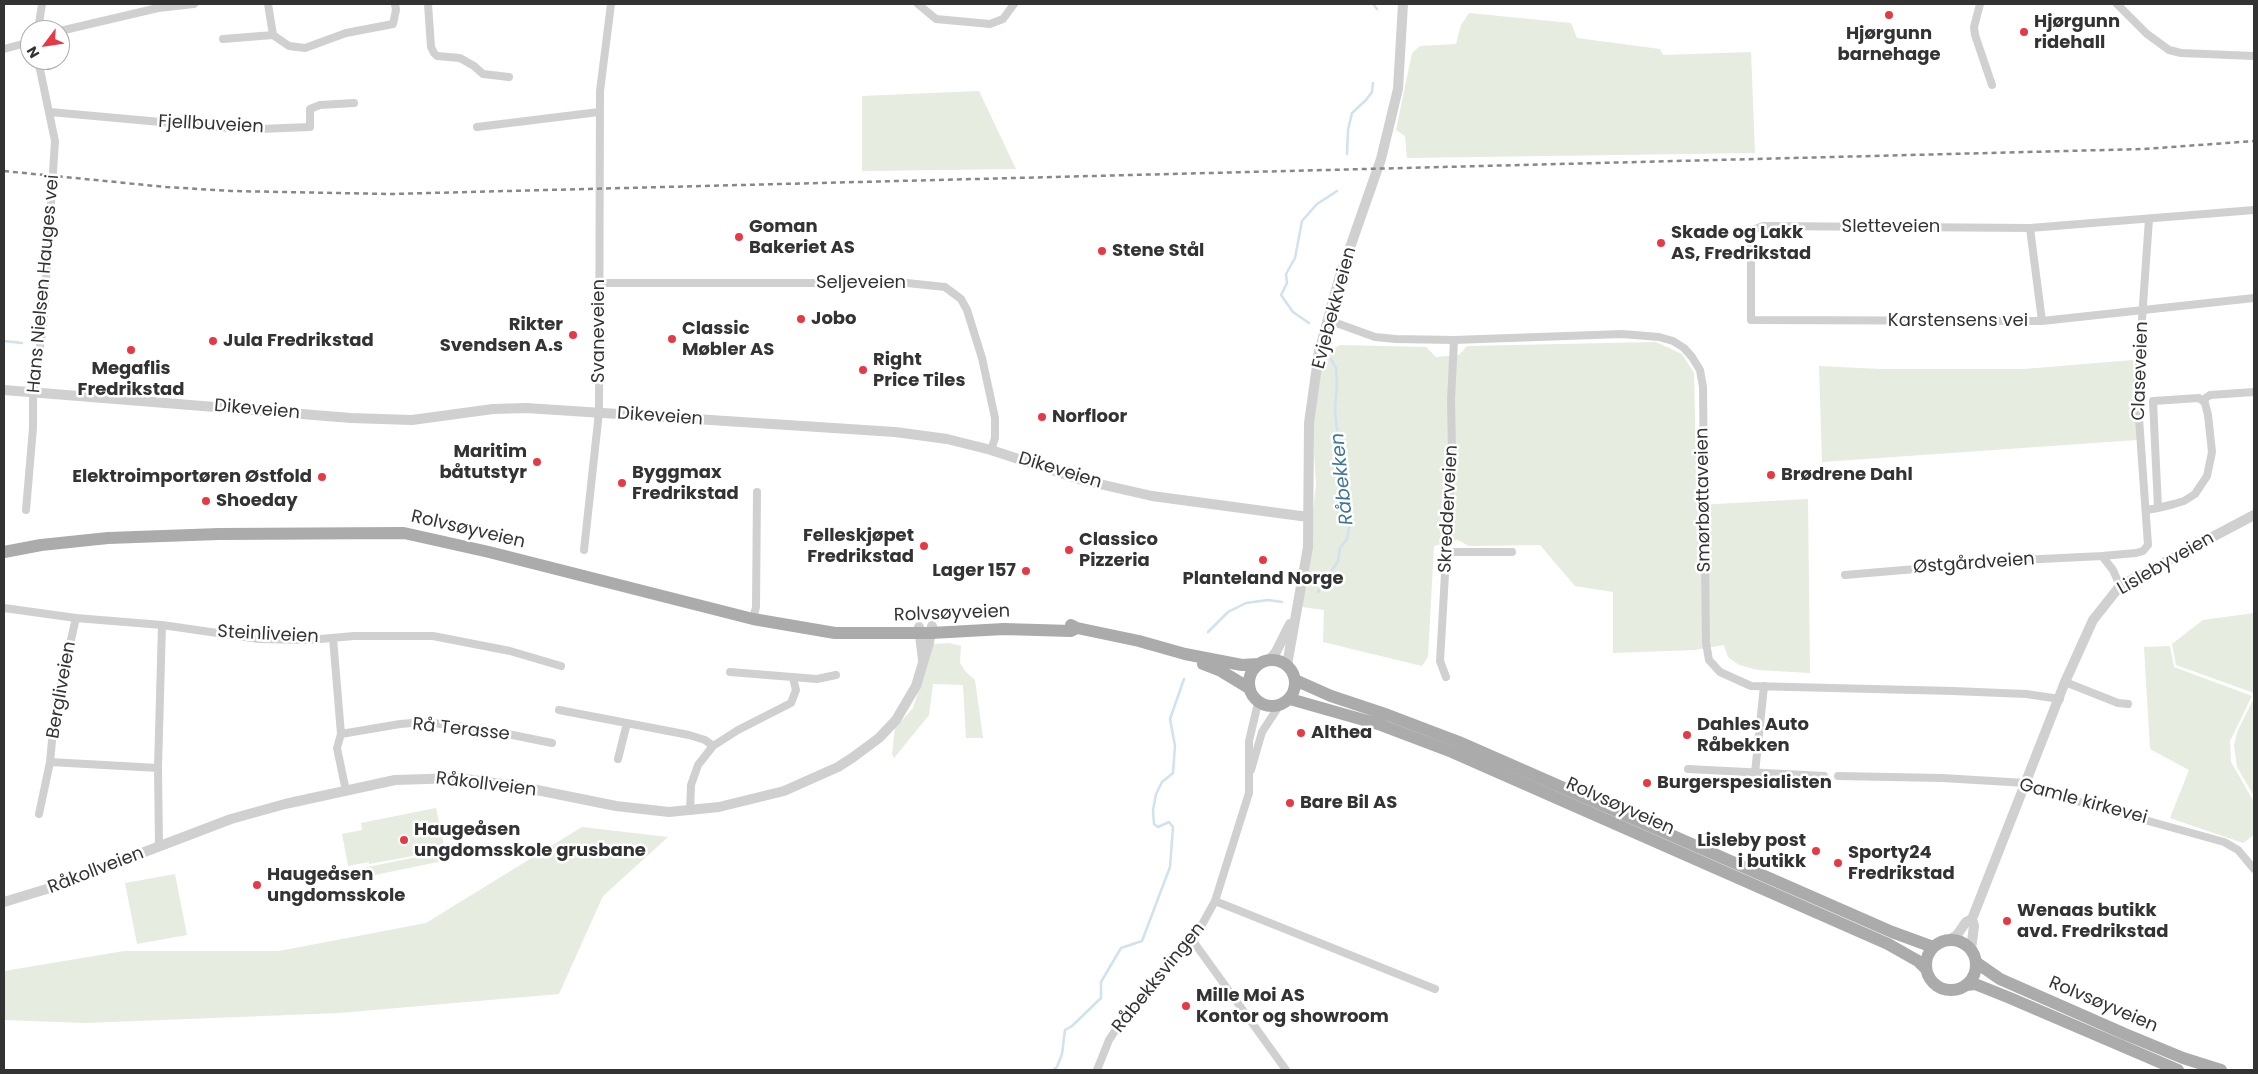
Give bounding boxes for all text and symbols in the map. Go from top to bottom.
marker: Hjørgunn barnehage [1883,9,1895,21]
place label: Hjørgunn ridehall [2034,11,2120,54]
north arrow [20,20,70,70]
place label: Hjørgunn barnehage [1837,23,1941,66]
marker: Hjørgunn ridehall [2018,26,2030,38]
text: N [22,43,44,62]
street label: Fjellbuveien [158,111,264,139]
street label: Hans Nielsen Hauges vei [24,174,64,394]
place label: Goman Bakeriet AS [749,216,855,258]
street label: Sletteveien [1842,216,1940,238]
place label: Skade og Lakk AS, Fredrikstad [1671,222,1811,264]
marker: Goman Bakeriet AS [733,231,745,243]
marker: Skade og Lakk AS, Fredrikstad [1655,237,1667,249]
place label: Stene Stål [1112,240,1204,262]
marker: Stene Stål [1096,245,1108,257]
street label: Evjebekkveien [1308,245,1362,371]
street label: Seljeveien [816,272,906,294]
street label: Svaneveien [588,279,610,383]
place label: Jobo [811,308,857,330]
street label: Karstensens vei [1888,310,2028,332]
marker: Jobo [795,313,807,325]
place label: Rikter Svendsen A.s [440,314,563,356]
place label: Classic Møbler AS [682,318,774,360]
street label: Claseveien [2128,321,2154,421]
marker: Rikter Svendsen A.s [567,329,579,341]
place label: Jula Fredrikstad [223,330,374,352]
marker: Classic Møbler AS [666,333,678,345]
marker: Jula Fredrikstad [207,335,219,347]
marker: Megaflis Fredrikstad [125,344,137,356]
place label: Right Price Tiles [873,349,965,392]
place label: Megaflis Fredrikstad [78,358,184,400]
marker: Right Price Tiles [857,364,869,376]
street label: Dikeveien [213,395,301,425]
street label: Dikeveien [616,403,704,431]
place label: Norfloor [1052,406,1127,428]
marker: Norfloor [1036,411,1048,423]
street label: Smørbøttaveien [1692,427,1716,573]
water label: Råbekken [1327,432,1359,526]
place label: Maritim båtutstyr [439,441,527,484]
street label: Skredderveien [1435,444,1463,574]
street label: Dikeveien [1016,448,1104,494]
marker: Maritim båtutstyr [531,456,543,468]
place label: Byggmax Fredrikstad [632,462,739,504]
place label: Brødrene Dahl [1781,464,1913,486]
place label: Elektroimportøren Østfold [72,466,312,488]
marker: Brødrene Dahl [1765,469,1777,481]
marker: Elektroimportøren Østfold [316,471,328,483]
marker: Byggmax Fredrikstad [616,477,628,489]
place label: Shoeday [216,490,298,512]
marker: Shoeday [200,495,212,507]
street label: Rolvsøyveien [409,506,527,554]
place label: Felleskjøpet Fredrikstad [803,525,914,568]
street label: Lislebyveien [2114,528,2218,600]
place label: Classico Pizzeria [1079,529,1158,572]
marker: Felleskjøpet Fredrikstad [918,540,930,552]
marker: Classico Pizzeria [1063,544,1075,556]
street label: Østgårdveien [1913,549,2035,579]
marker: Planteland Norge [1257,554,1269,566]
place label: Lager 157 [932,560,1016,582]
marker: Lager 157 [1020,565,1032,577]
place label: Planteland Norge [1182,568,1344,590]
street label: Rolvsøyveien [893,601,1011,627]
street label: Steinliveien [217,622,319,648]
street label: Bergliveien [43,640,81,740]
street label: Rå Terasse [411,714,511,746]
place label: Dahles Auto Råbekken [1697,714,1809,756]
place label: Althea [1311,722,1372,744]
marker: Althea [1295,727,1307,739]
marker: Dahles Auto Råbekken [1681,729,1693,741]
street label: Råkollveien [434,768,538,802]
place label: Burgerspesialisten [1657,772,1832,794]
street label: Rolvsøyveien [1562,773,1678,841]
street label: Gamle kirkevei [2017,775,2149,829]
marker: Burgerspesialisten [1641,777,1653,789]
place label: Bare Bil AS [1300,792,1397,814]
marker: Bare Bil AS [1284,797,1296,809]
place label: Haugeåsen ungdomsskole grusbane [414,819,646,862]
place label: Lisleby post i butikk [1697,830,1806,872]
marker: Haugeåsen ungdomsskole grusbane [398,834,410,846]
place label: Sporty24 Fredrikstad [1848,842,1955,884]
street label: Råkollveien [45,843,147,899]
marker: Lisleby post i butikk [1810,845,1822,857]
marker: Sporty24 Fredrikstad [1832,857,1844,869]
place label: Haugeåsen ungdomsskole [267,864,405,906]
marker: Haugeåsen ungdomsskole [251,879,263,891]
place label: Wenaas butikk avd. Fredrikstad [2017,900,2168,942]
marker: Wenaas butikk avd. Fredrikstad [2001,915,2013,927]
street label: Råbekksvingen [1108,919,1210,1037]
street label: Rolvsøyveien [2045,972,2161,1038]
place label: Mille Moi AS Kontor og showroom [1196,985,1389,1028]
marker: Mille Moi AS Kontor og showroom [1180,1000,1192,1012]

